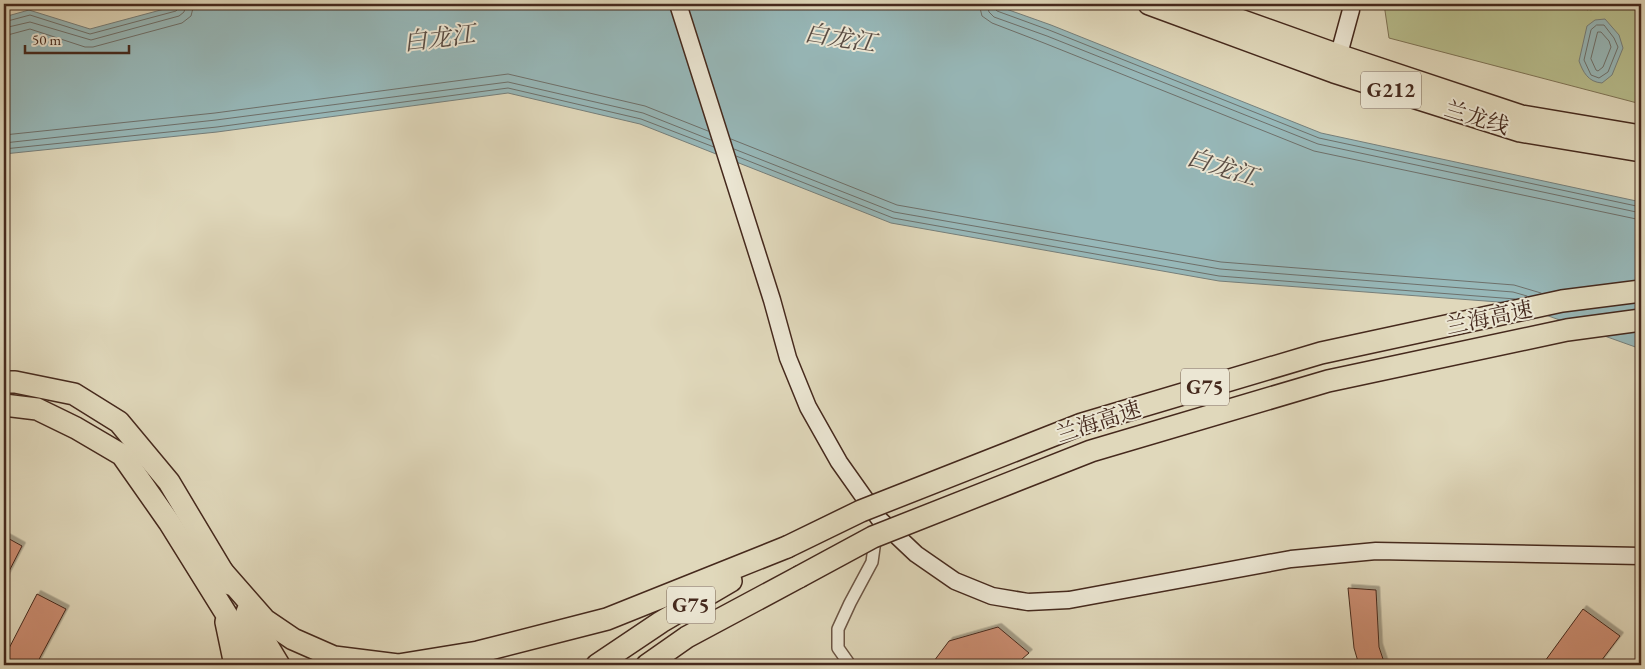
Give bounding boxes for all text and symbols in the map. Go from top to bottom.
water label: 白龙江 [401,17,480,57]
water label: 白龙江 [802,17,881,59]
scale bar [25,22,129,54]
text: 50 m [32,30,61,49]
road number: G212 [1361,72,1421,108]
street label: 兰龙线 [1441,94,1513,141]
water label: 白龙江 [1183,141,1264,193]
street label: 兰海高速 [1443,294,1535,341]
road number: G75 [1181,368,1229,406]
street label: 兰海高速 [1052,394,1144,449]
road number: G75 [667,586,715,624]

